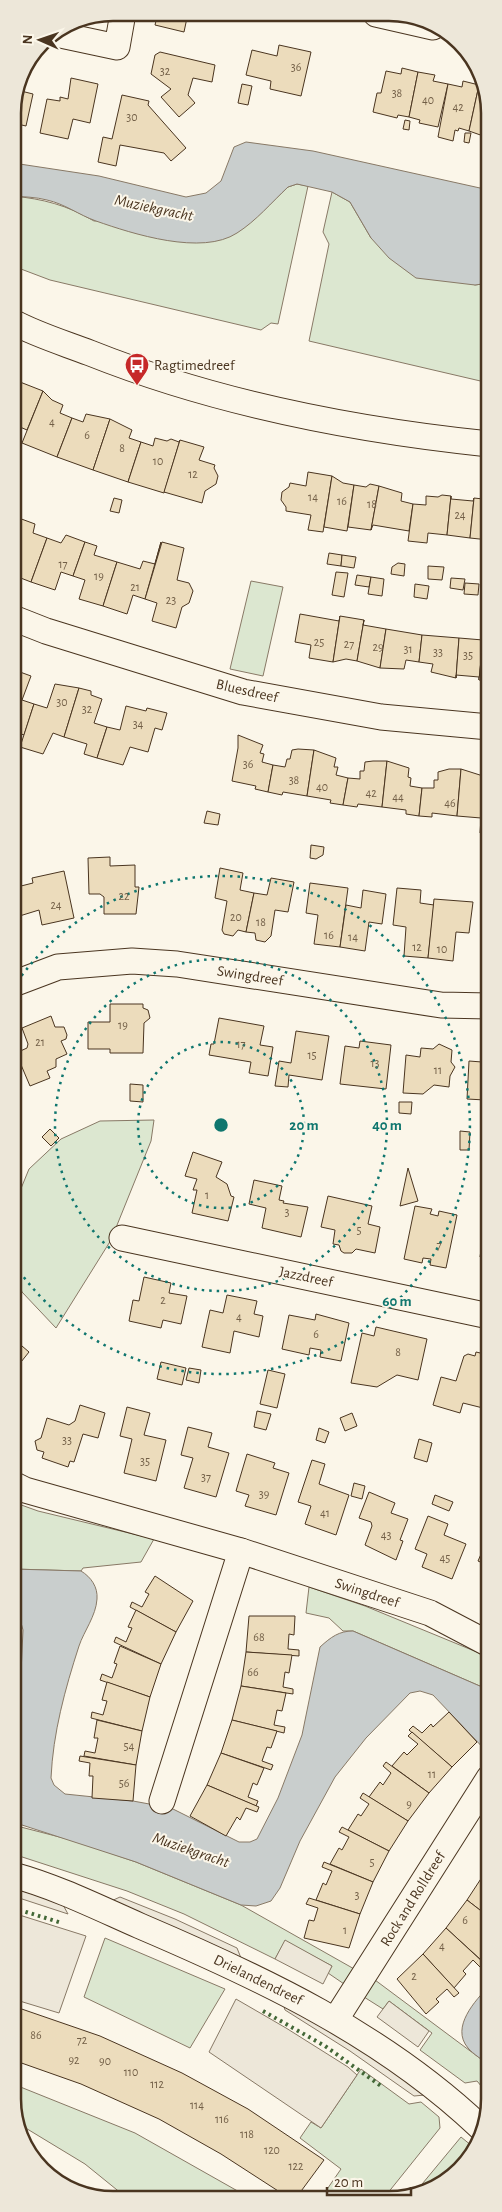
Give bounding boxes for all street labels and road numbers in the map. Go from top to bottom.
street label: Bluesdreef [215,677,281,706]
street label: Swingdreef [216,963,285,989]
street label: Jazzdreef [278,1264,336,1290]
street label: Swingdreef [333,1576,402,1611]
street label: Rock and Rolldreef [378,1848,449,1949]
street label: Drielandendreef [211,1952,306,2009]

